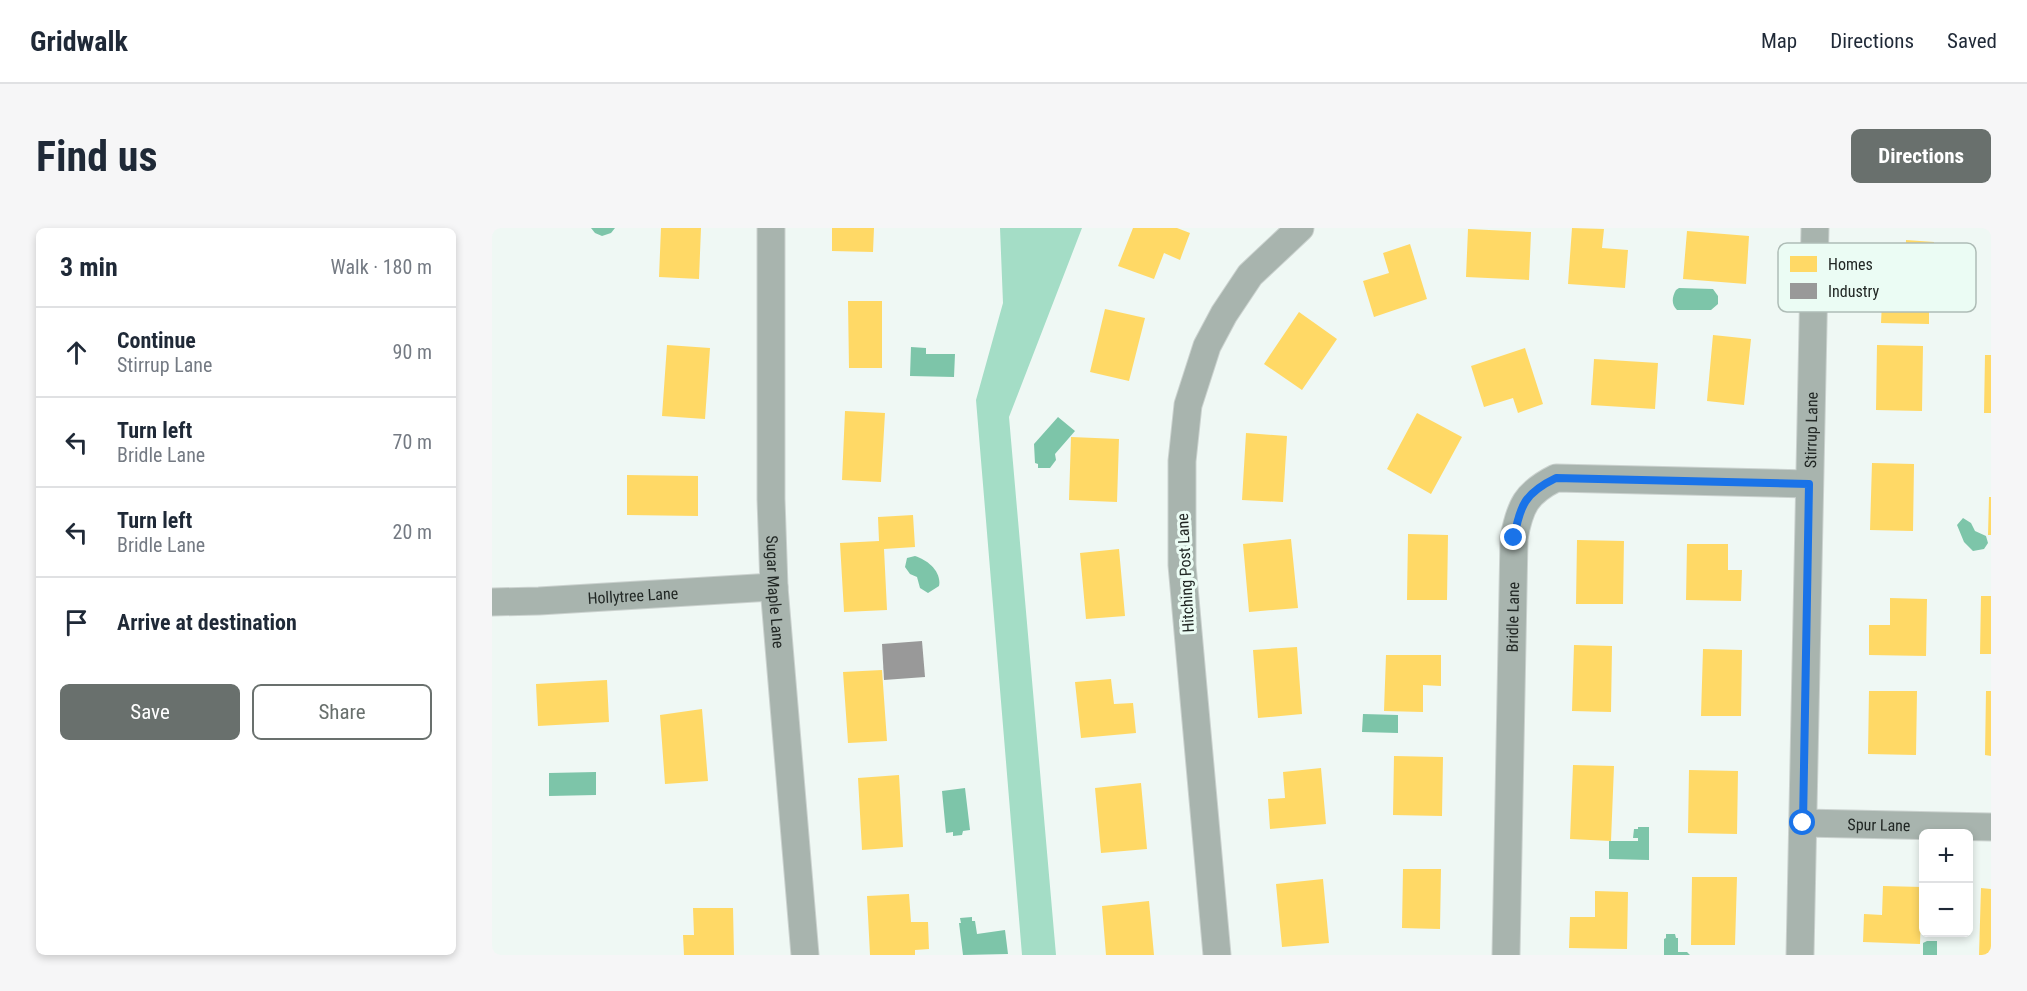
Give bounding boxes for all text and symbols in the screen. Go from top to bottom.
text: Gridwalk [30,25,128,58]
text: Map [1761,29,1797,53]
text: Directions [1830,29,1914,53]
text: Saved [1947,29,1997,53]
button: Directions [1851,129,1991,183]
text: Find us [36,132,157,181]
legend [1778,243,1976,312]
text: 3 min [60,252,118,282]
text: Walk · 180 m [331,255,432,279]
text: Homes [1828,255,1873,274]
text: Industry [1828,282,1879,301]
text: Continue [117,328,196,353]
icon: ahead [60,336,93,369]
text: 90 m [393,340,432,364]
text: Stirrup Lane [117,353,212,377]
street label: Stirrup Lane [1801,392,1822,468]
text: Turn left [117,418,192,443]
icon: left [60,426,93,459]
text: 70 m [393,430,432,454]
text: Bridle Lane [117,443,205,467]
text: Turn left [117,508,192,533]
street label: Hitching Post Lane [1173,513,1198,633]
icon: left [60,516,93,549]
text: 20 m [393,520,432,544]
route end [1500,524,1526,550]
text: Bridle Lane [117,533,205,557]
street label: Sugar Maple Lane [762,535,788,649]
street label: Bridle Lane [1503,582,1523,653]
street label: Hollytree Lane [587,584,679,608]
icon: arrive [60,606,93,639]
text: Arrive at destination [117,610,297,635]
button: Save [60,684,240,740]
button: Share [252,684,432,740]
route start [1789,809,1815,835]
street label: Spur Lane [1847,815,1911,835]
map controls [1919,829,1973,937]
button: + [1919,829,1973,883]
button: − [1919,883,1973,937]

